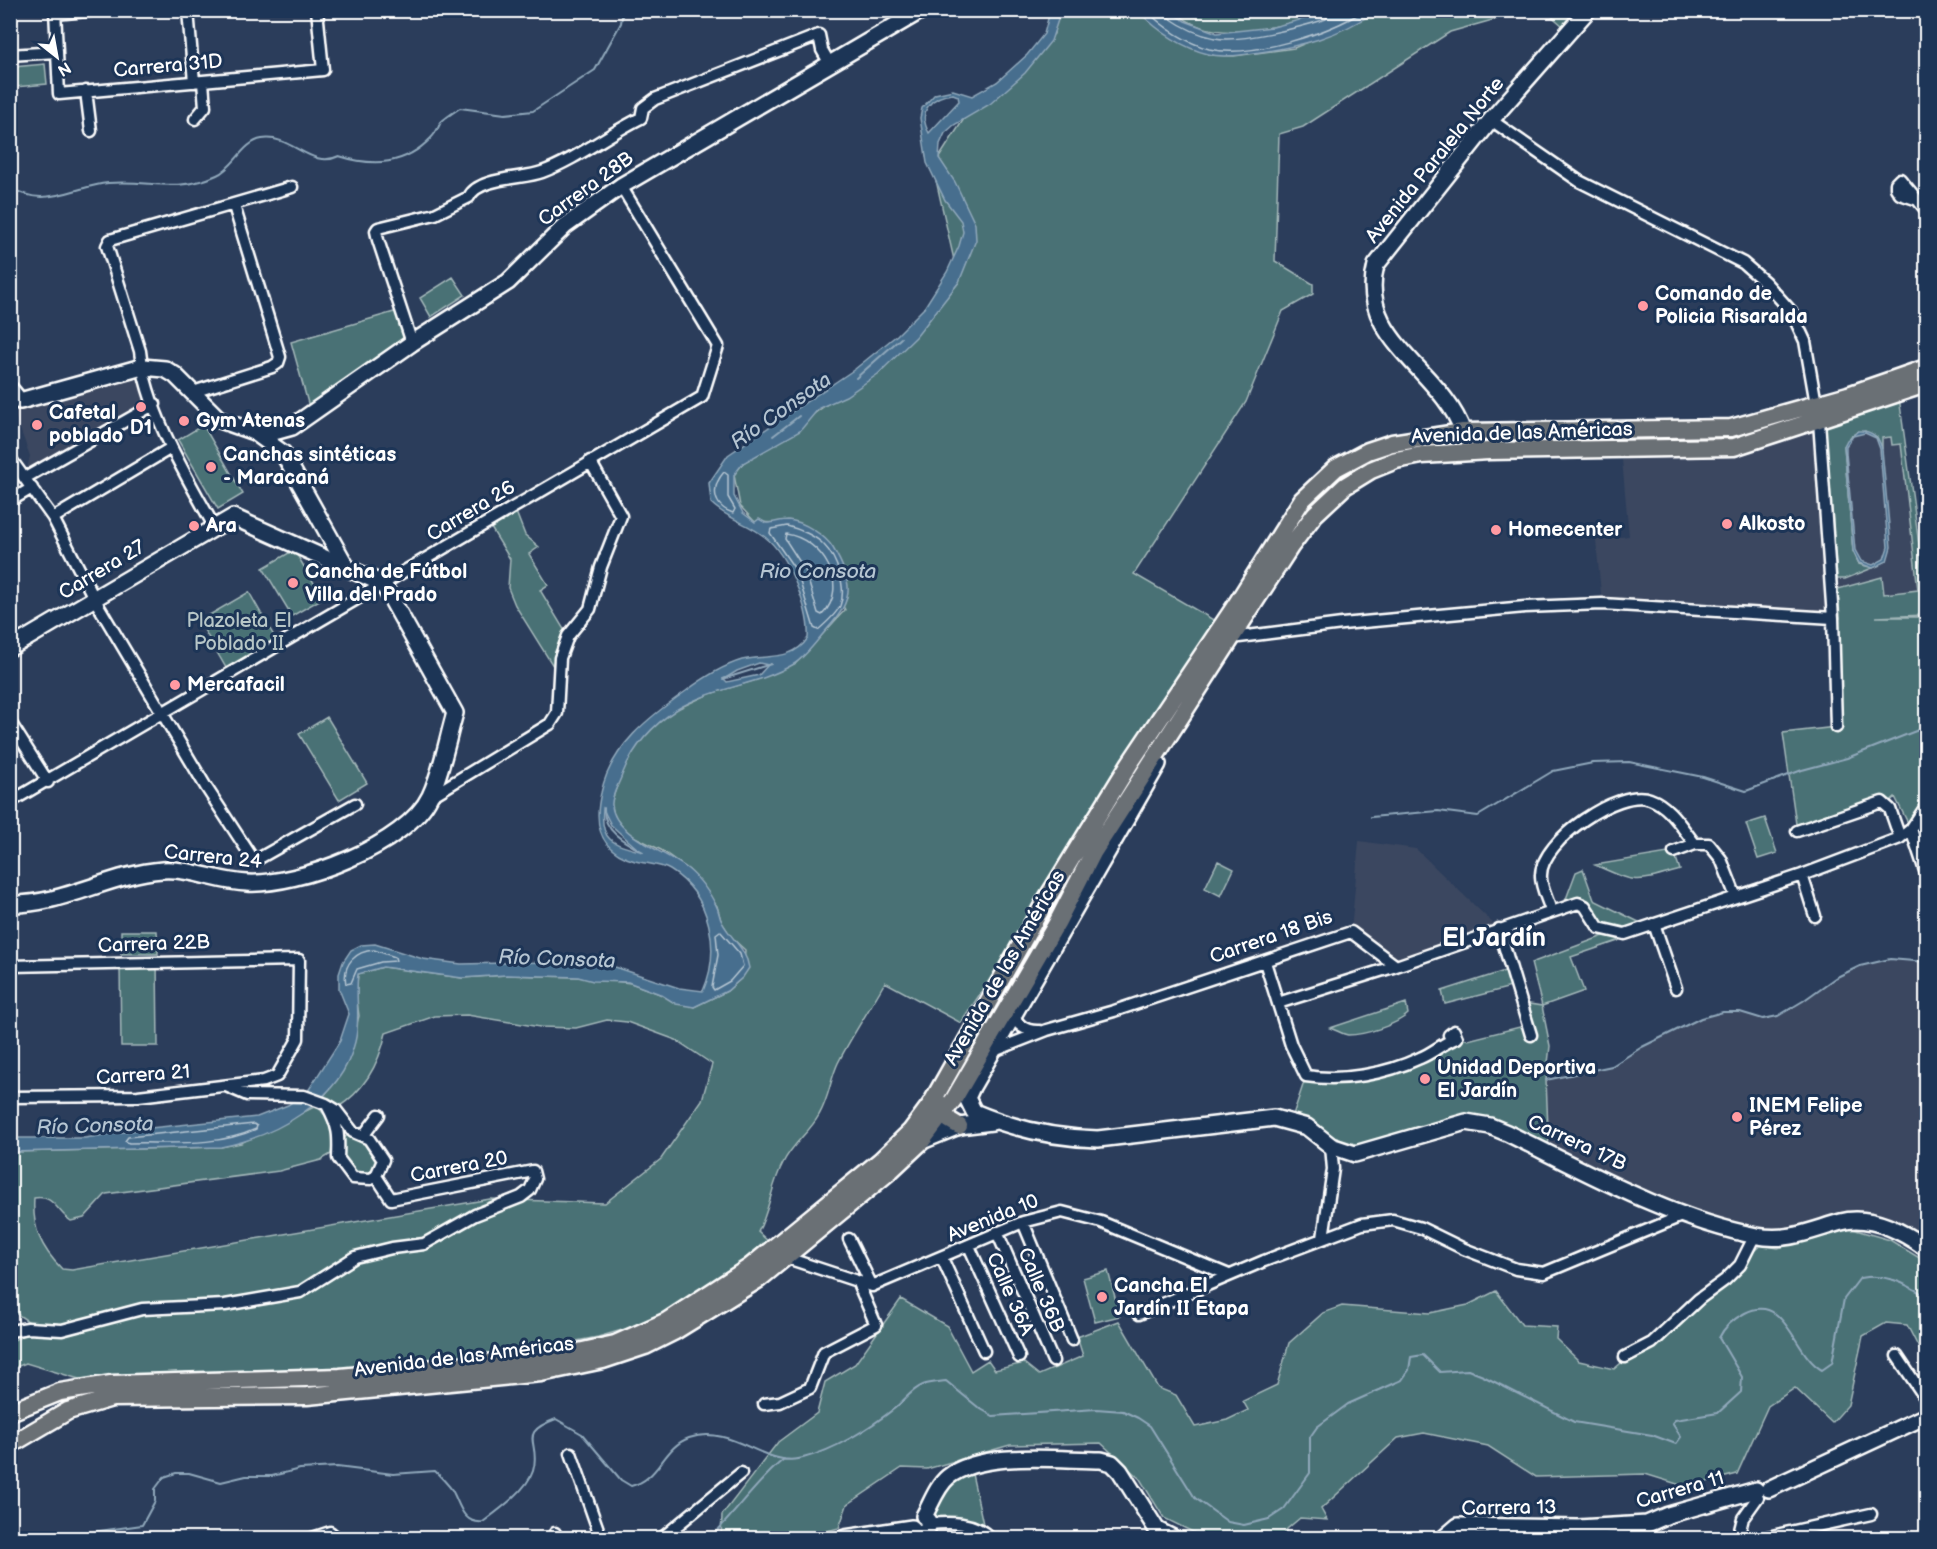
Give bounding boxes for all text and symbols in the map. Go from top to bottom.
north arrow [27,27,87,87]
street label: Carrera 31D [112,49,224,83]
text: N [54,57,74,80]
street label: Avenida Paralela Norte [1361,72,1509,248]
street label: Carrera 28B [534,146,639,232]
place label: Comando de Policia Risaralda [1655,282,1808,329]
marker: Comando de Policia Risaralda [1636,299,1650,313]
water label: Río Consota [726,367,836,455]
marker: D1 [134,400,148,414]
place label: Cafetal poblado [49,401,123,448]
place label: Gym Atenas [196,409,305,433]
marker: Gym Atenas [177,414,191,428]
place label: D1 [130,416,152,440]
street label: Avenida de las Américas [1411,417,1633,449]
marker: Cafetal poblado [30,418,44,432]
place label: Canchas sintéticas - Maracaná [223,443,397,490]
marker: Canchas sintéticas - Maracaná [204,460,218,474]
street label: Carrera 26 [422,475,520,547]
place label: Alkosto [1738,512,1805,536]
place label: Ara [205,514,237,538]
marker: Alkosto [1720,517,1734,531]
place label: Homecenter [1508,518,1623,542]
marker: Ara [187,519,201,533]
marker: Homecenter [1489,523,1503,537]
street label: Carrera 27 [54,535,150,605]
water label: Rio Consota [759,559,877,584]
place label: Cancha de Fútbol Villa del Prado [305,560,467,607]
marker: Cancha de Fútbol Villa del Prado [286,576,300,590]
park label: Plazoleta El Poblado II [187,609,291,656]
place label: Mercafacil [187,673,285,697]
marker: Mercafacil [168,678,182,692]
street label: Carrera 24 [163,840,263,874]
street label: Avenida de las Américas [939,866,1071,1070]
street label: Carrera 18 Bis [1207,905,1336,969]
district label: El Jardín [1442,923,1546,954]
street label: Carrera 22B [97,930,211,958]
water label: Río Consota [498,944,616,974]
place label: Unidad Deportiva El Jardín [1437,1056,1596,1103]
street label: Carrera 21 [95,1060,191,1090]
marker: Unidad Deportiva El Jardín [1418,1072,1432,1086]
place label: INEM Felipe Pérez [1749,1094,1862,1141]
street label: Carrera 17B [1524,1110,1630,1176]
marker: INEM Felipe Pérez [1730,1110,1744,1124]
water label: Río Consota [36,1111,154,1141]
street label: Carrera 20 [408,1146,510,1188]
street label: Avenida 10 [944,1189,1042,1247]
street label: Calle 36B [1012,1244,1070,1336]
street label: Calle 36A [981,1249,1039,1340]
place label: Cancha El Jardín II Etapa [1114,1274,1249,1321]
marker: Cancha El Jardín II Etapa [1095,1290,1109,1304]
street label: Avenida de las Américas [353,1332,575,1382]
street label: Carrera 11 [1633,1466,1727,1514]
street label: Carrera 13 [1461,1495,1557,1521]

